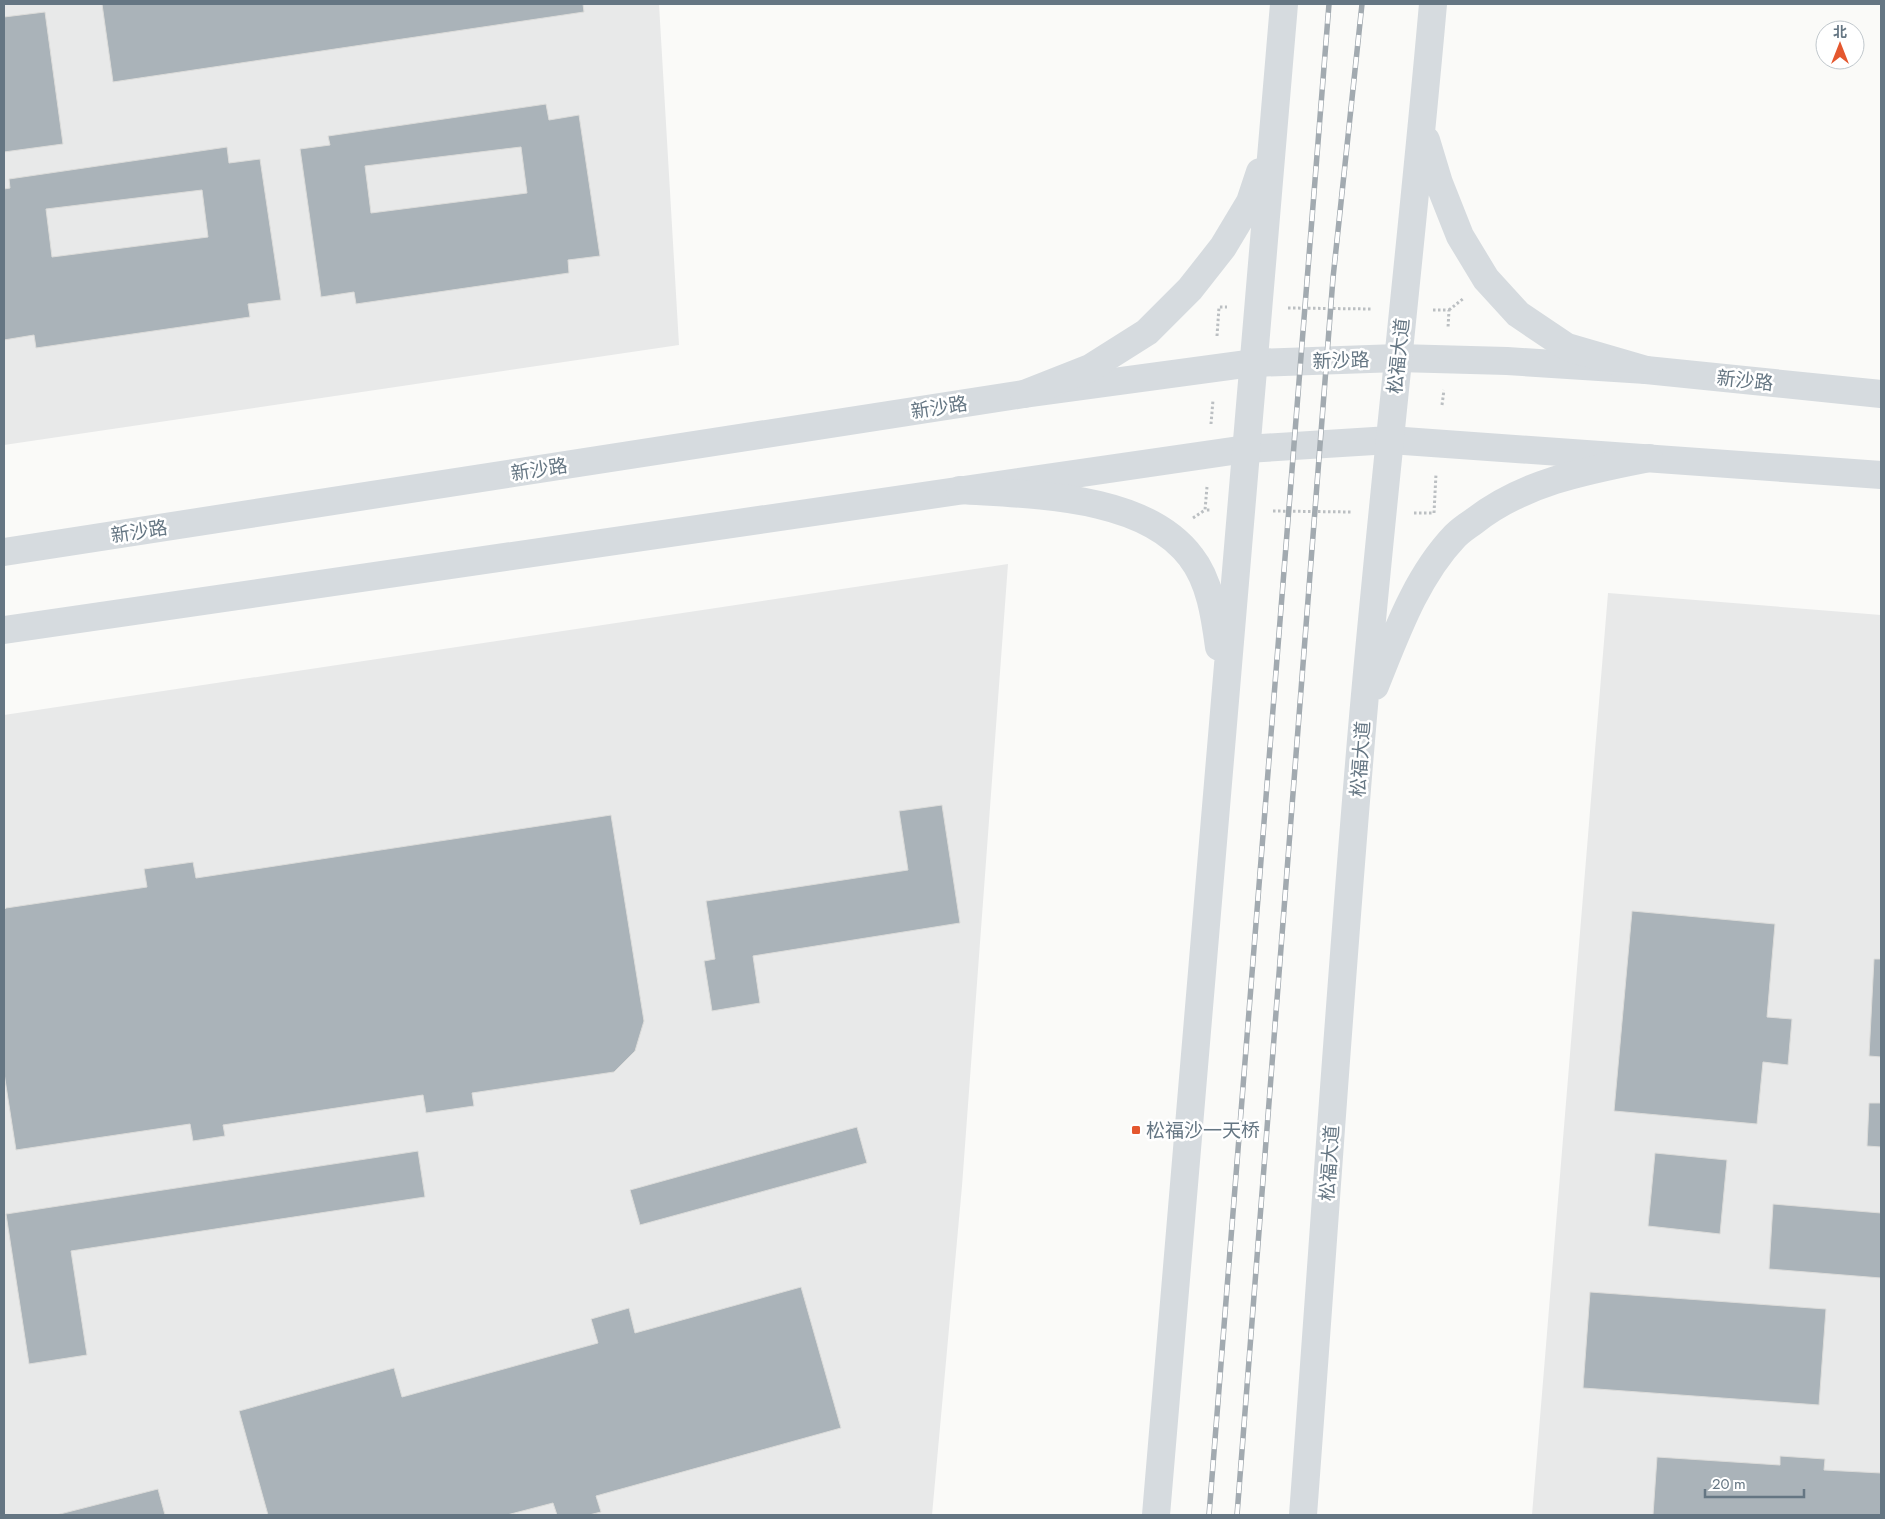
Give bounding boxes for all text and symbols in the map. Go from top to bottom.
north arrow [1815,20,1865,70]
text: 北 [1833,22,1847,42]
street label: 松福大道 [1381,317,1416,395]
street label: 新沙路 [1312,346,1370,375]
street label: 新沙路 [1715,364,1775,397]
street label: 新沙路 [909,390,969,425]
street label: 新沙路 [509,452,569,487]
street label: 新沙路 [109,514,169,549]
street label: 松福大道 [1344,720,1377,798]
place label: 松福沙一天桥 [1146,1117,1260,1144]
marker: 松福沙一天桥 [1130,1124,1142,1136]
street label: 松福大道 [1313,1124,1346,1202]
scale bar [1705,1466,1804,1498]
text: 20 m [1712,1473,1746,1495]

